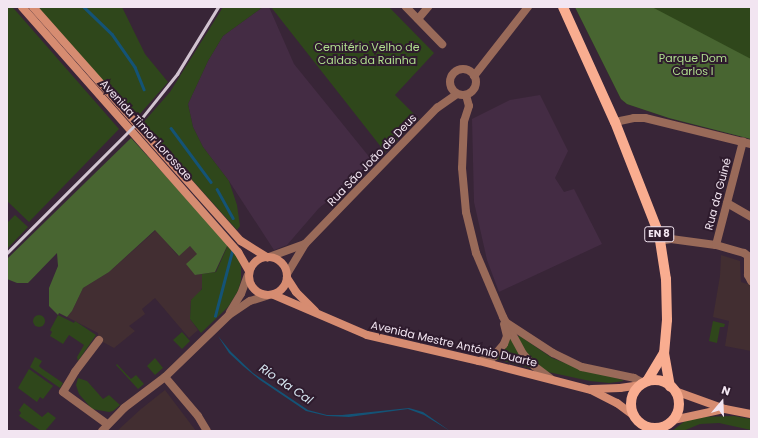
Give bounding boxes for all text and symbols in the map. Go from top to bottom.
park label: Cemitério Velho de Caldas da Rainha [314,41,420,67]
park label: Parque Dom Carlos I [659,52,727,78]
street label: Avenida Timor Lorossae [97,77,195,183]
street label: Rua São João de Deus [325,111,419,209]
street label: Rua da Guiné [702,157,734,231]
road number: EN 8 [644,226,674,242]
street label: Avenida Mestre António Duarte [370,318,538,370]
water label: Rio da Cal [256,361,316,407]
north arrow [702,382,742,422]
text: N [719,382,732,400]

